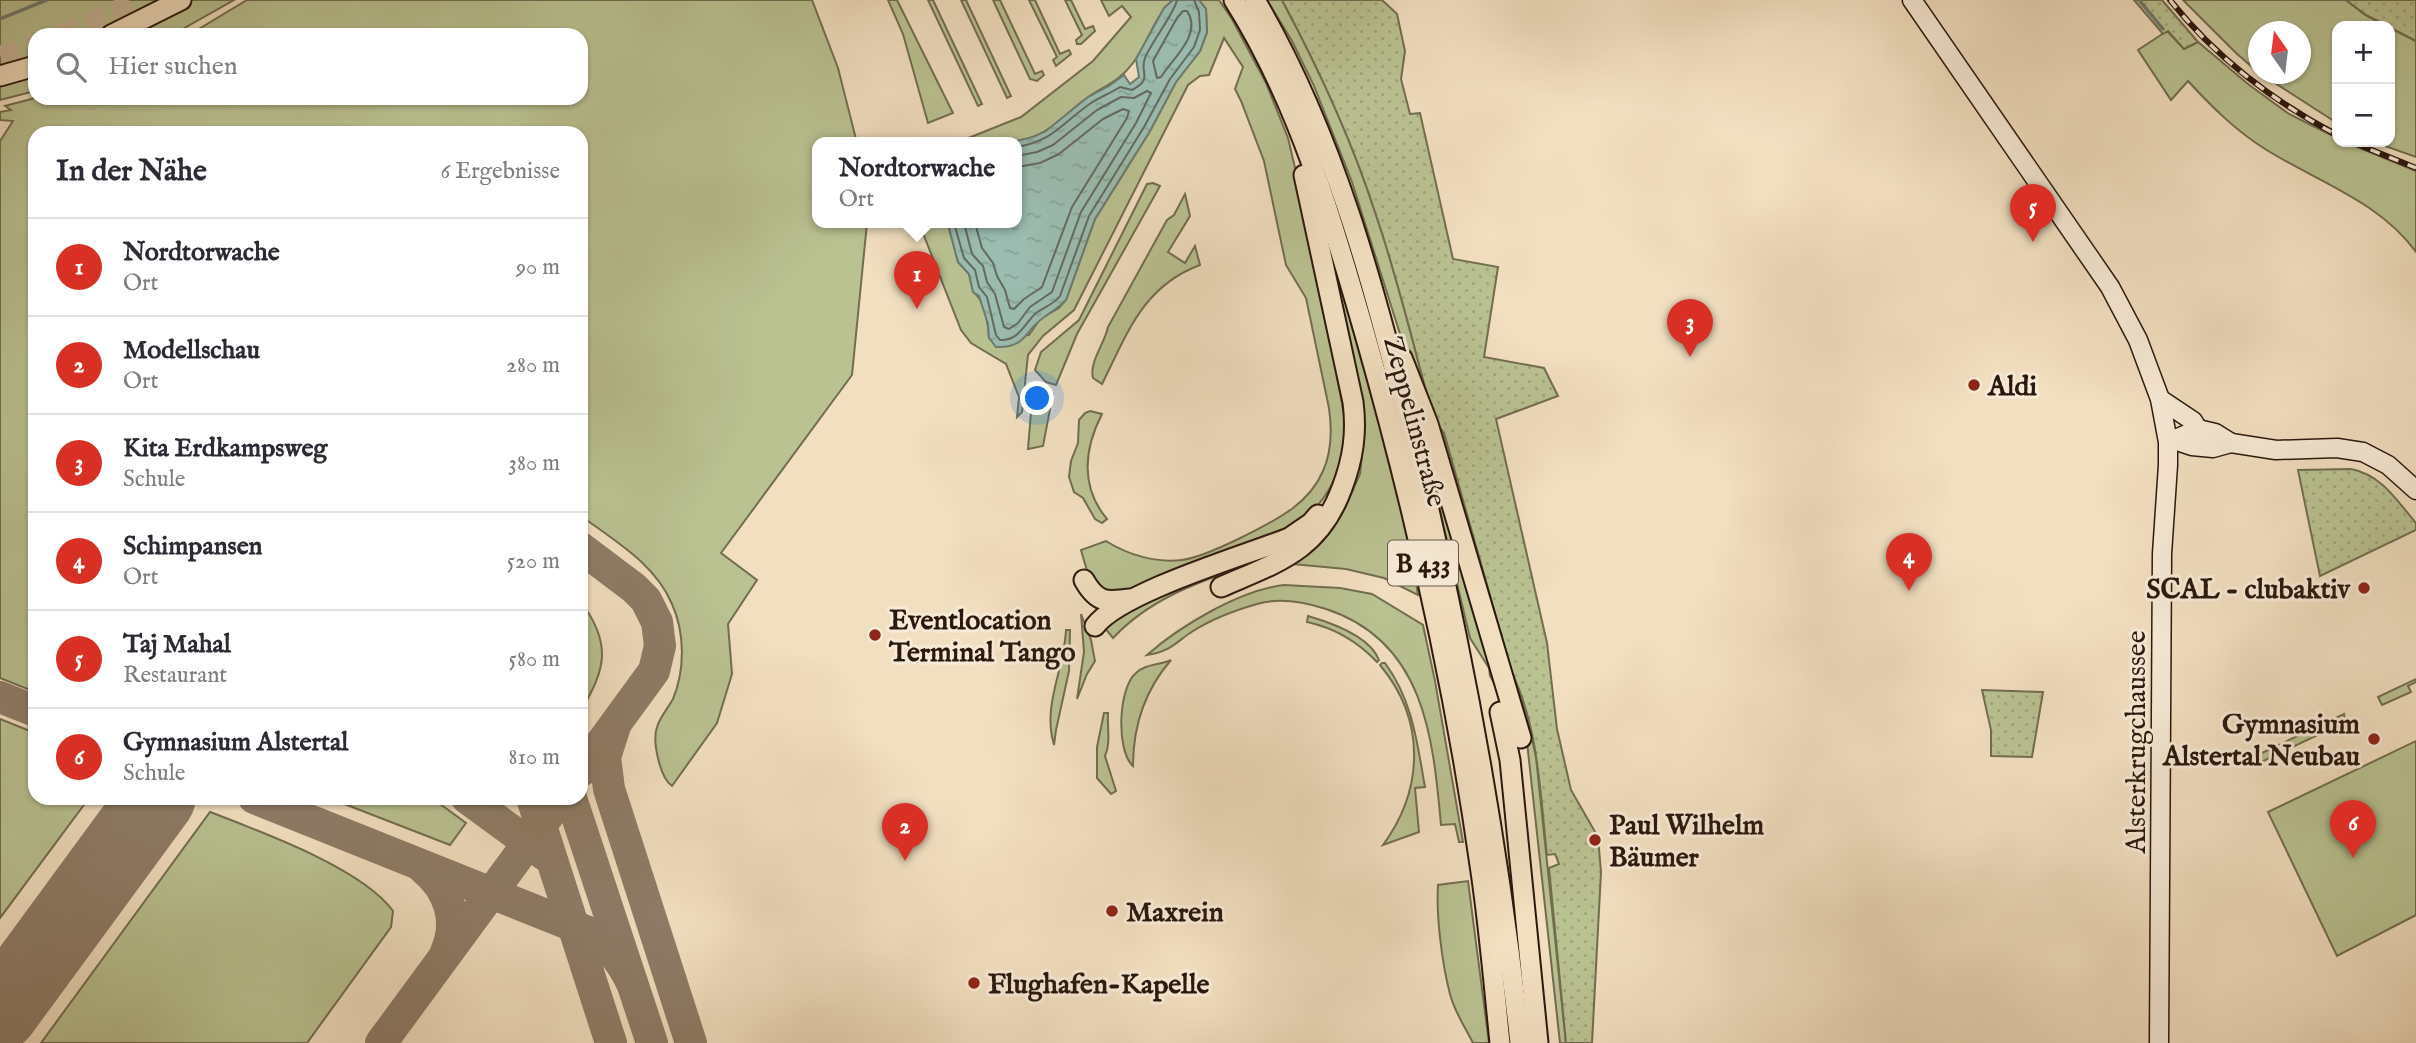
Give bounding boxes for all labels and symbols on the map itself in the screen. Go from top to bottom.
north arrow [2248,21,2311,84]
pin: 5 [2010,184,2056,242]
pin: 1 [894,251,940,309]
pin: 3 [1667,299,1713,357]
street label: Zeppelinstraße [1374,333,1453,511]
place label: Aldi [1987,370,2037,405]
marker: Aldi [1966,377,1982,393]
your location [1020,381,1054,415]
pin: 4 [1886,533,1932,591]
road number: B 433 [1388,540,1458,586]
place label: SCAL - clubaktiv [2146,573,2352,608]
marker: SCAL - clubaktiv [2356,580,2372,596]
place label: Eventlocation Terminal Tango [888,604,1076,671]
marker: Eventlocation Terminal Tango [867,627,883,643]
street label: Alsterkrugchaussee [2120,630,2155,854]
place label: Gymnasium Alstertal Neubau [2162,708,2360,775]
marker: Gymnasium Alstertal Neubau [2366,731,2382,747]
pin: 6 [2330,800,2376,858]
pin: 2 [882,803,928,861]
place label: Paul Wilhelm Bäumer [1609,809,1765,876]
marker: Paul Wilhelm Bäumer [1587,832,1603,848]
place label: Maxrein [1126,896,1224,931]
marker: Maxrein [1104,903,1120,919]
place label: Flughafen-Kapelle [988,968,1209,1003]
marker: Flughafen-Kapelle [966,975,982,991]

